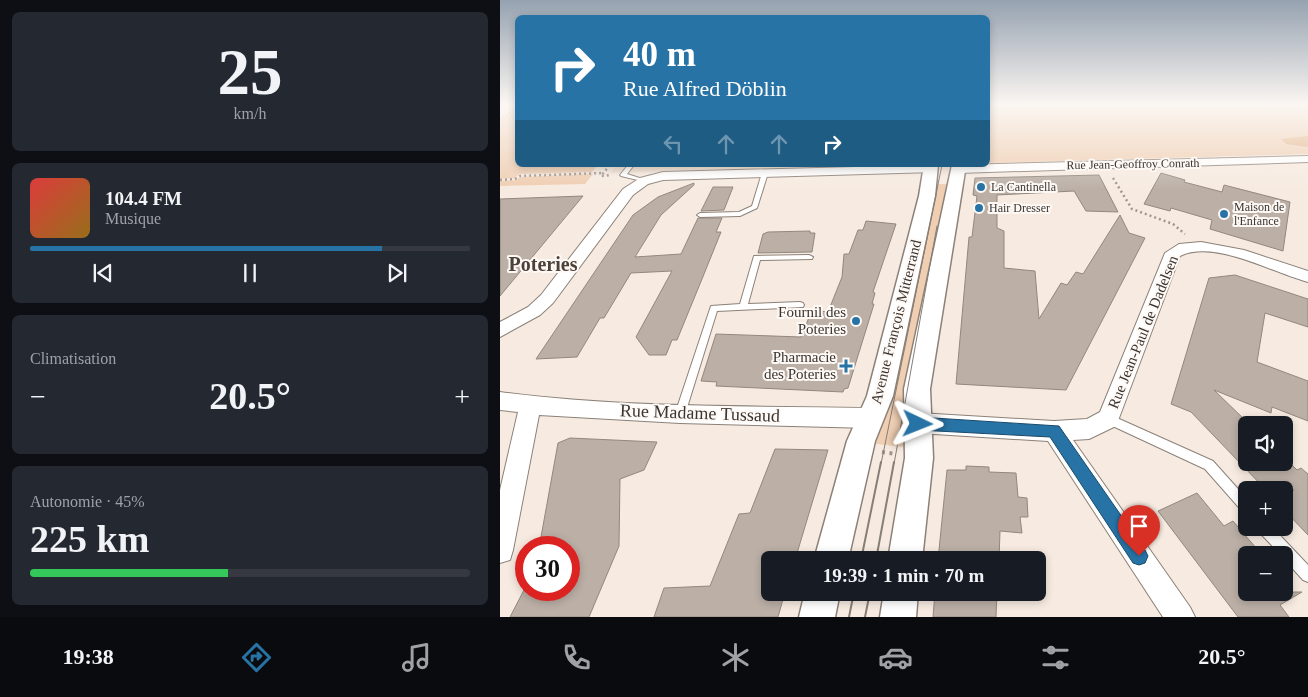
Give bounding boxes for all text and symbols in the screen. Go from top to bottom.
icon: right [540,35,605,100]
text: 40 m [623,35,696,74]
text: 25 [218,36,283,108]
text: Rue Alfred Döblin [623,76,787,101]
text: km/h [234,105,266,122]
icon: left [659,130,687,158]
icon: ahead [712,130,740,158]
icon: ahead [765,130,793,158]
icon: right [818,130,846,158]
street label: Rue Jean-Geoffroy Conrath [1066,156,1200,172]
place label: La Cantinella [991,180,1057,194]
marker: La Cantinella [975,181,987,193]
text: 104.4 FM [105,188,182,209]
place label: Maison de l'Enfance [1234,200,1284,228]
place label: Hair Dresser [989,201,1050,215]
marker: Hair Dresser [973,202,985,214]
marker: Maison de l'Enfance [1218,208,1230,220]
text: Musique [105,210,161,227]
street label: Avenue François Mitterrand [868,238,924,406]
district label: Poteries [509,253,578,275]
street label: Rue Jean-Paul de Dadelsen [1105,253,1181,411]
icon: previous [89,259,117,287]
icon: pause [236,259,264,287]
icon: next [383,259,411,287]
place label: Fournil des Poteries [778,304,846,337]
marker: Fournil des Poteries [850,315,862,327]
place label: Pharmacie des Poteries [764,349,836,382]
text: Climatisation [30,350,116,367]
marker: Pharmacie des Poteries [840,360,852,372]
text: 20.5° [209,375,291,417]
text: − [30,381,46,412]
text: + [454,381,470,412]
position arrow [891,397,943,449]
street label: Rue Madame Tussaud [620,400,780,426]
map controls [1238,416,1293,601]
button: sound [1238,416,1293,471]
button: + [1238,481,1293,536]
text: Autonomie · 45% [30,493,145,510]
pin [1118,505,1160,556]
icon: arrive [1125,512,1153,540]
text: 225 km [30,518,149,560]
speed limit sign: 30 [515,536,580,601]
button: − [1238,546,1293,601]
text: 19:39 · 1 min · 70 m [823,565,984,586]
icon: directions [239,640,274,675]
icon: music [399,640,434,675]
icon: phone [559,640,594,675]
icon: climate [718,640,753,675]
icon: car [878,640,913,675]
icon: filters [1038,640,1073,675]
text: 19:38 [62,644,114,669]
text: 20.5° [1198,644,1245,669]

